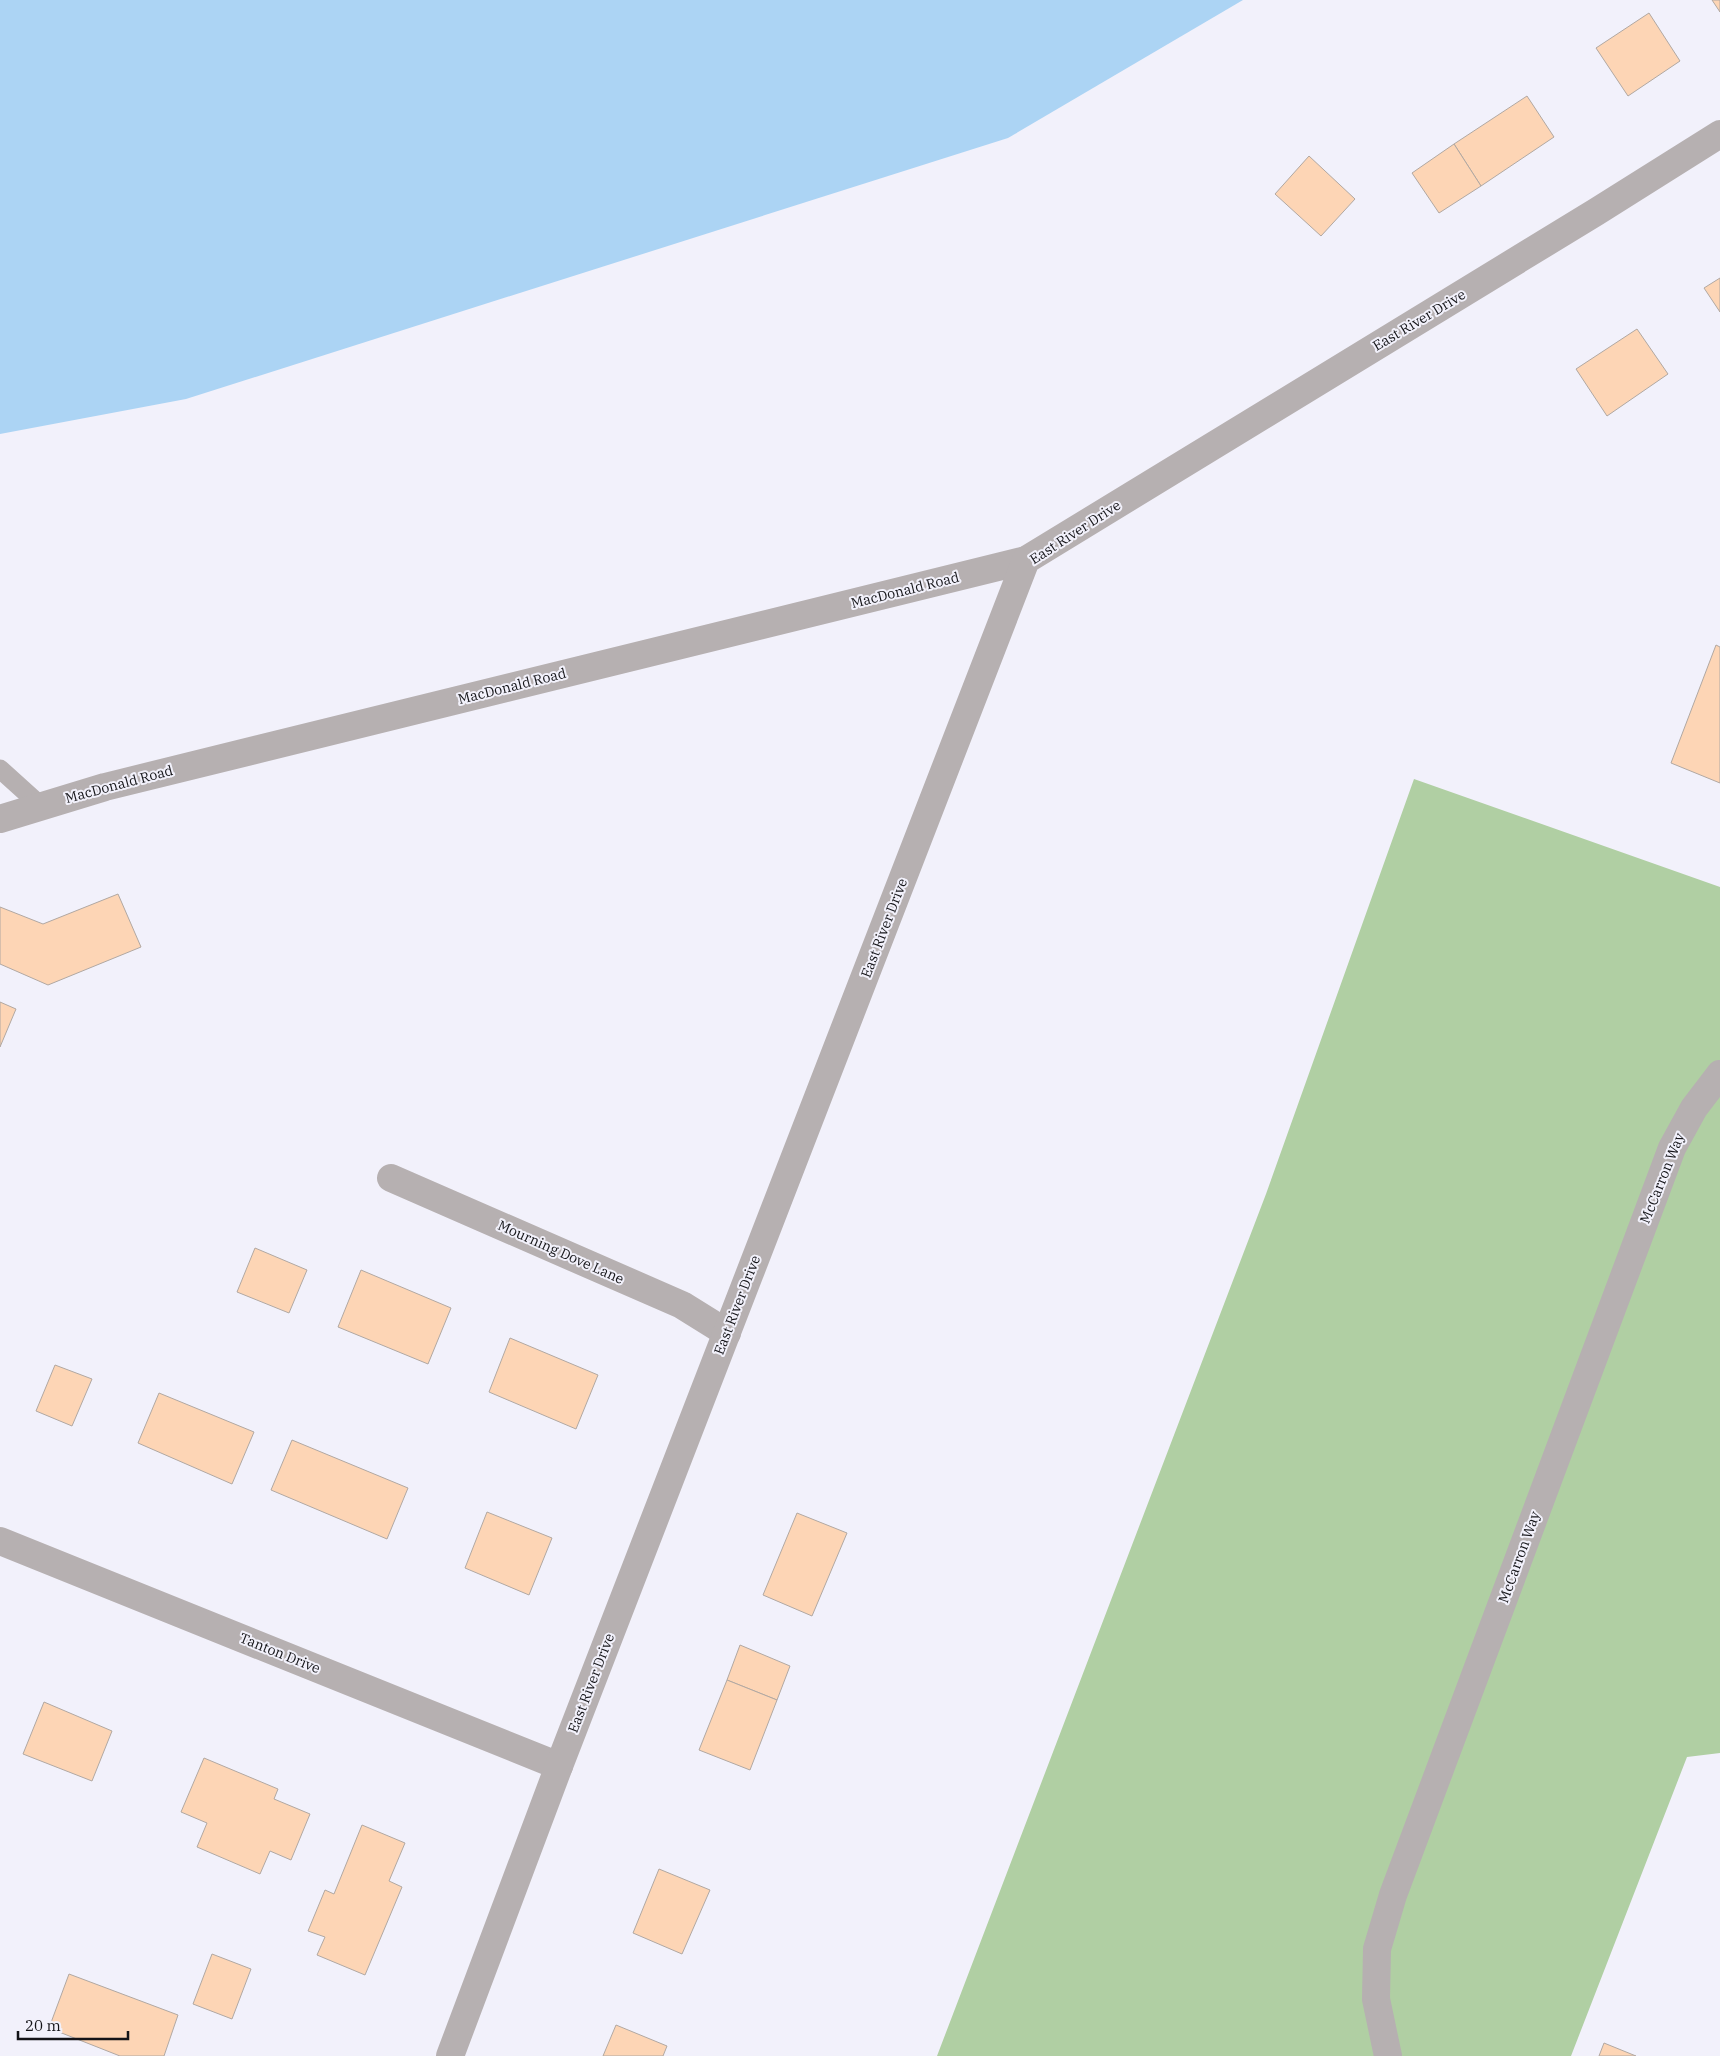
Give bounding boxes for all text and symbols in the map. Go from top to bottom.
street label: East River Drive [1369,285,1469,355]
street label: East River Drive [1026,496,1124,568]
street label: MacDonald Road [849,568,961,612]
street label: MacDonald Road [456,664,568,708]
street label: MacDonald Road [63,761,175,807]
street label: East River Drive [857,876,911,980]
street label: McCarron Way [1636,1130,1689,1226]
street label: Mourning Dove Lane [495,1216,627,1288]
street label: East River Drive [710,1253,764,1357]
street label: McCarron Way [1494,1508,1544,1605]
street label: Tanton Drive [237,1629,323,1677]
street label: East River Drive [564,1631,618,1735]
scale bar [18,2008,128,2040]
text: 20 m [25,2016,61,2035]

